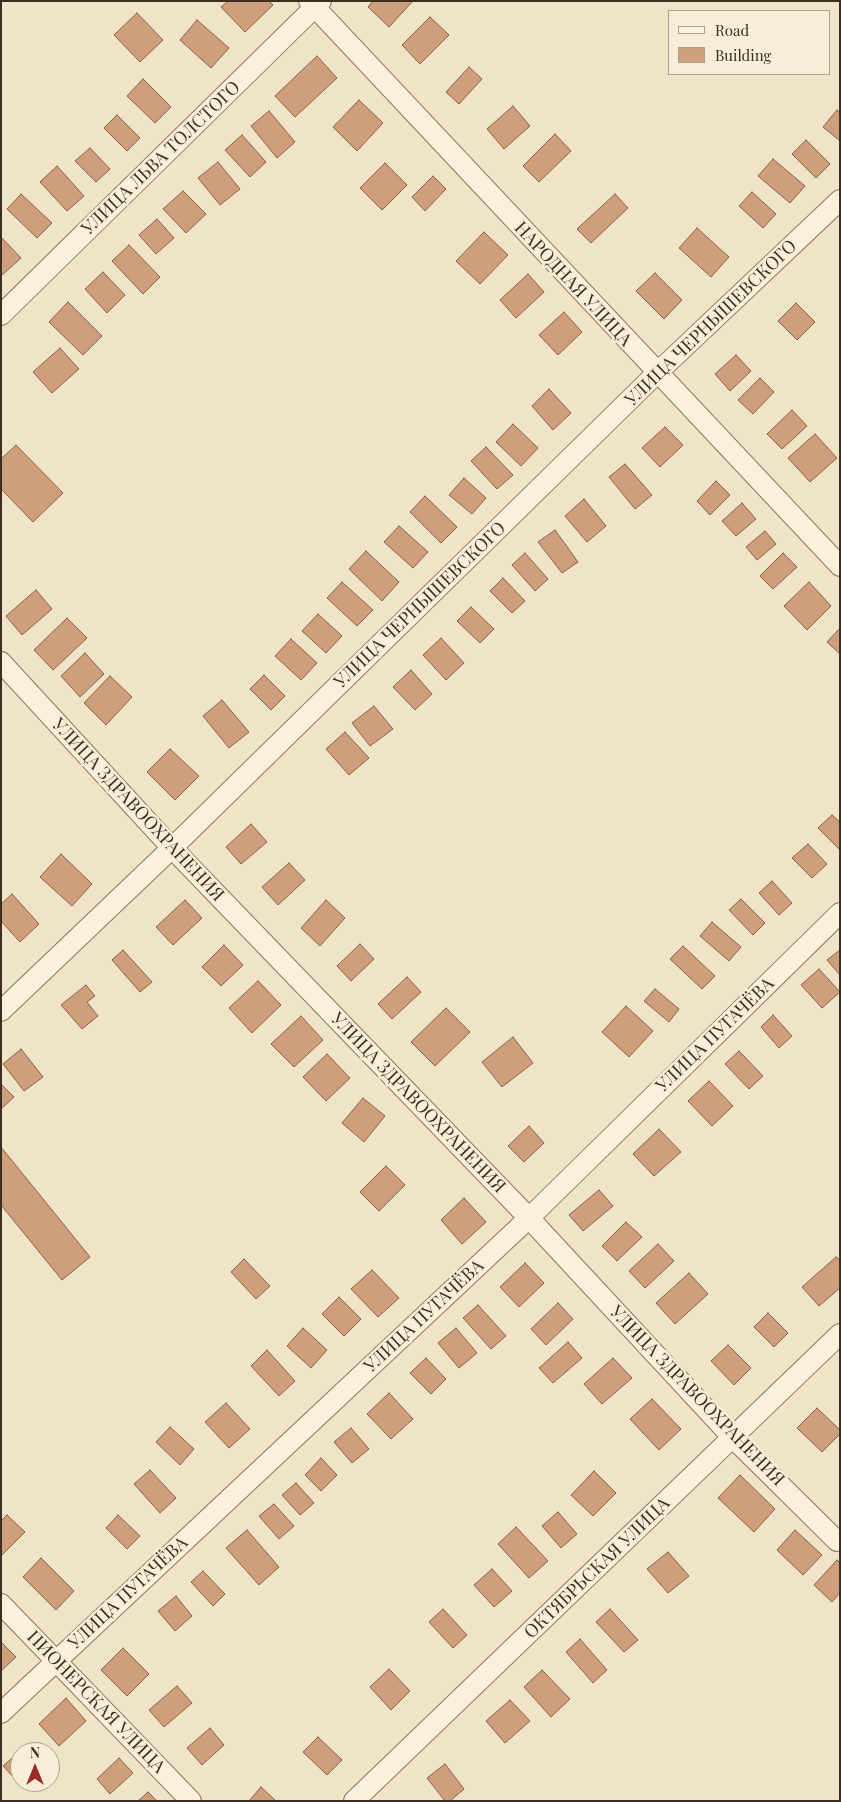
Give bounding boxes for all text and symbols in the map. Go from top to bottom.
legend [668,10,831,75]
text: Road [715,20,749,40]
text: Building [715,45,771,65]
street label: УЛИЦА ЛЬВА ТОЛСТОГО [77,77,245,239]
street label: НАРОДНАЯ УЛИЦА [510,217,636,351]
street label: УЛИЦА ЧЕРНЫШЕВСКОГО [621,235,801,411]
street label: УЛИЦА ЧЕРНЫШЕВСКОГО [330,517,510,693]
street label: УЛИЦА ЗДРАВООХРАНЕНИЯ [48,714,228,906]
street label: УЛИЦА ПУГАЧЁВА [651,973,779,1097]
street label: УЛИЦА ЗДРАВООХРАНЕНИЯ [326,1008,510,1198]
street label: УЛИЦА ПУГАЧЁВА [360,1255,488,1377]
street label: УЛИЦА ЗДРАВООХРАНЕНИЯ [605,1301,789,1491]
street label: ОКТЯБРЬСКАЯ УЛИЦА [520,1493,674,1643]
street label: УЛИЦА ПУГАЧЁВА [64,1532,192,1654]
street label: ПИОНЕРСКАЯ УЛИЦА [22,1626,170,1778]
north arrow [10,1742,60,1792]
text: N [30,1743,40,1762]

